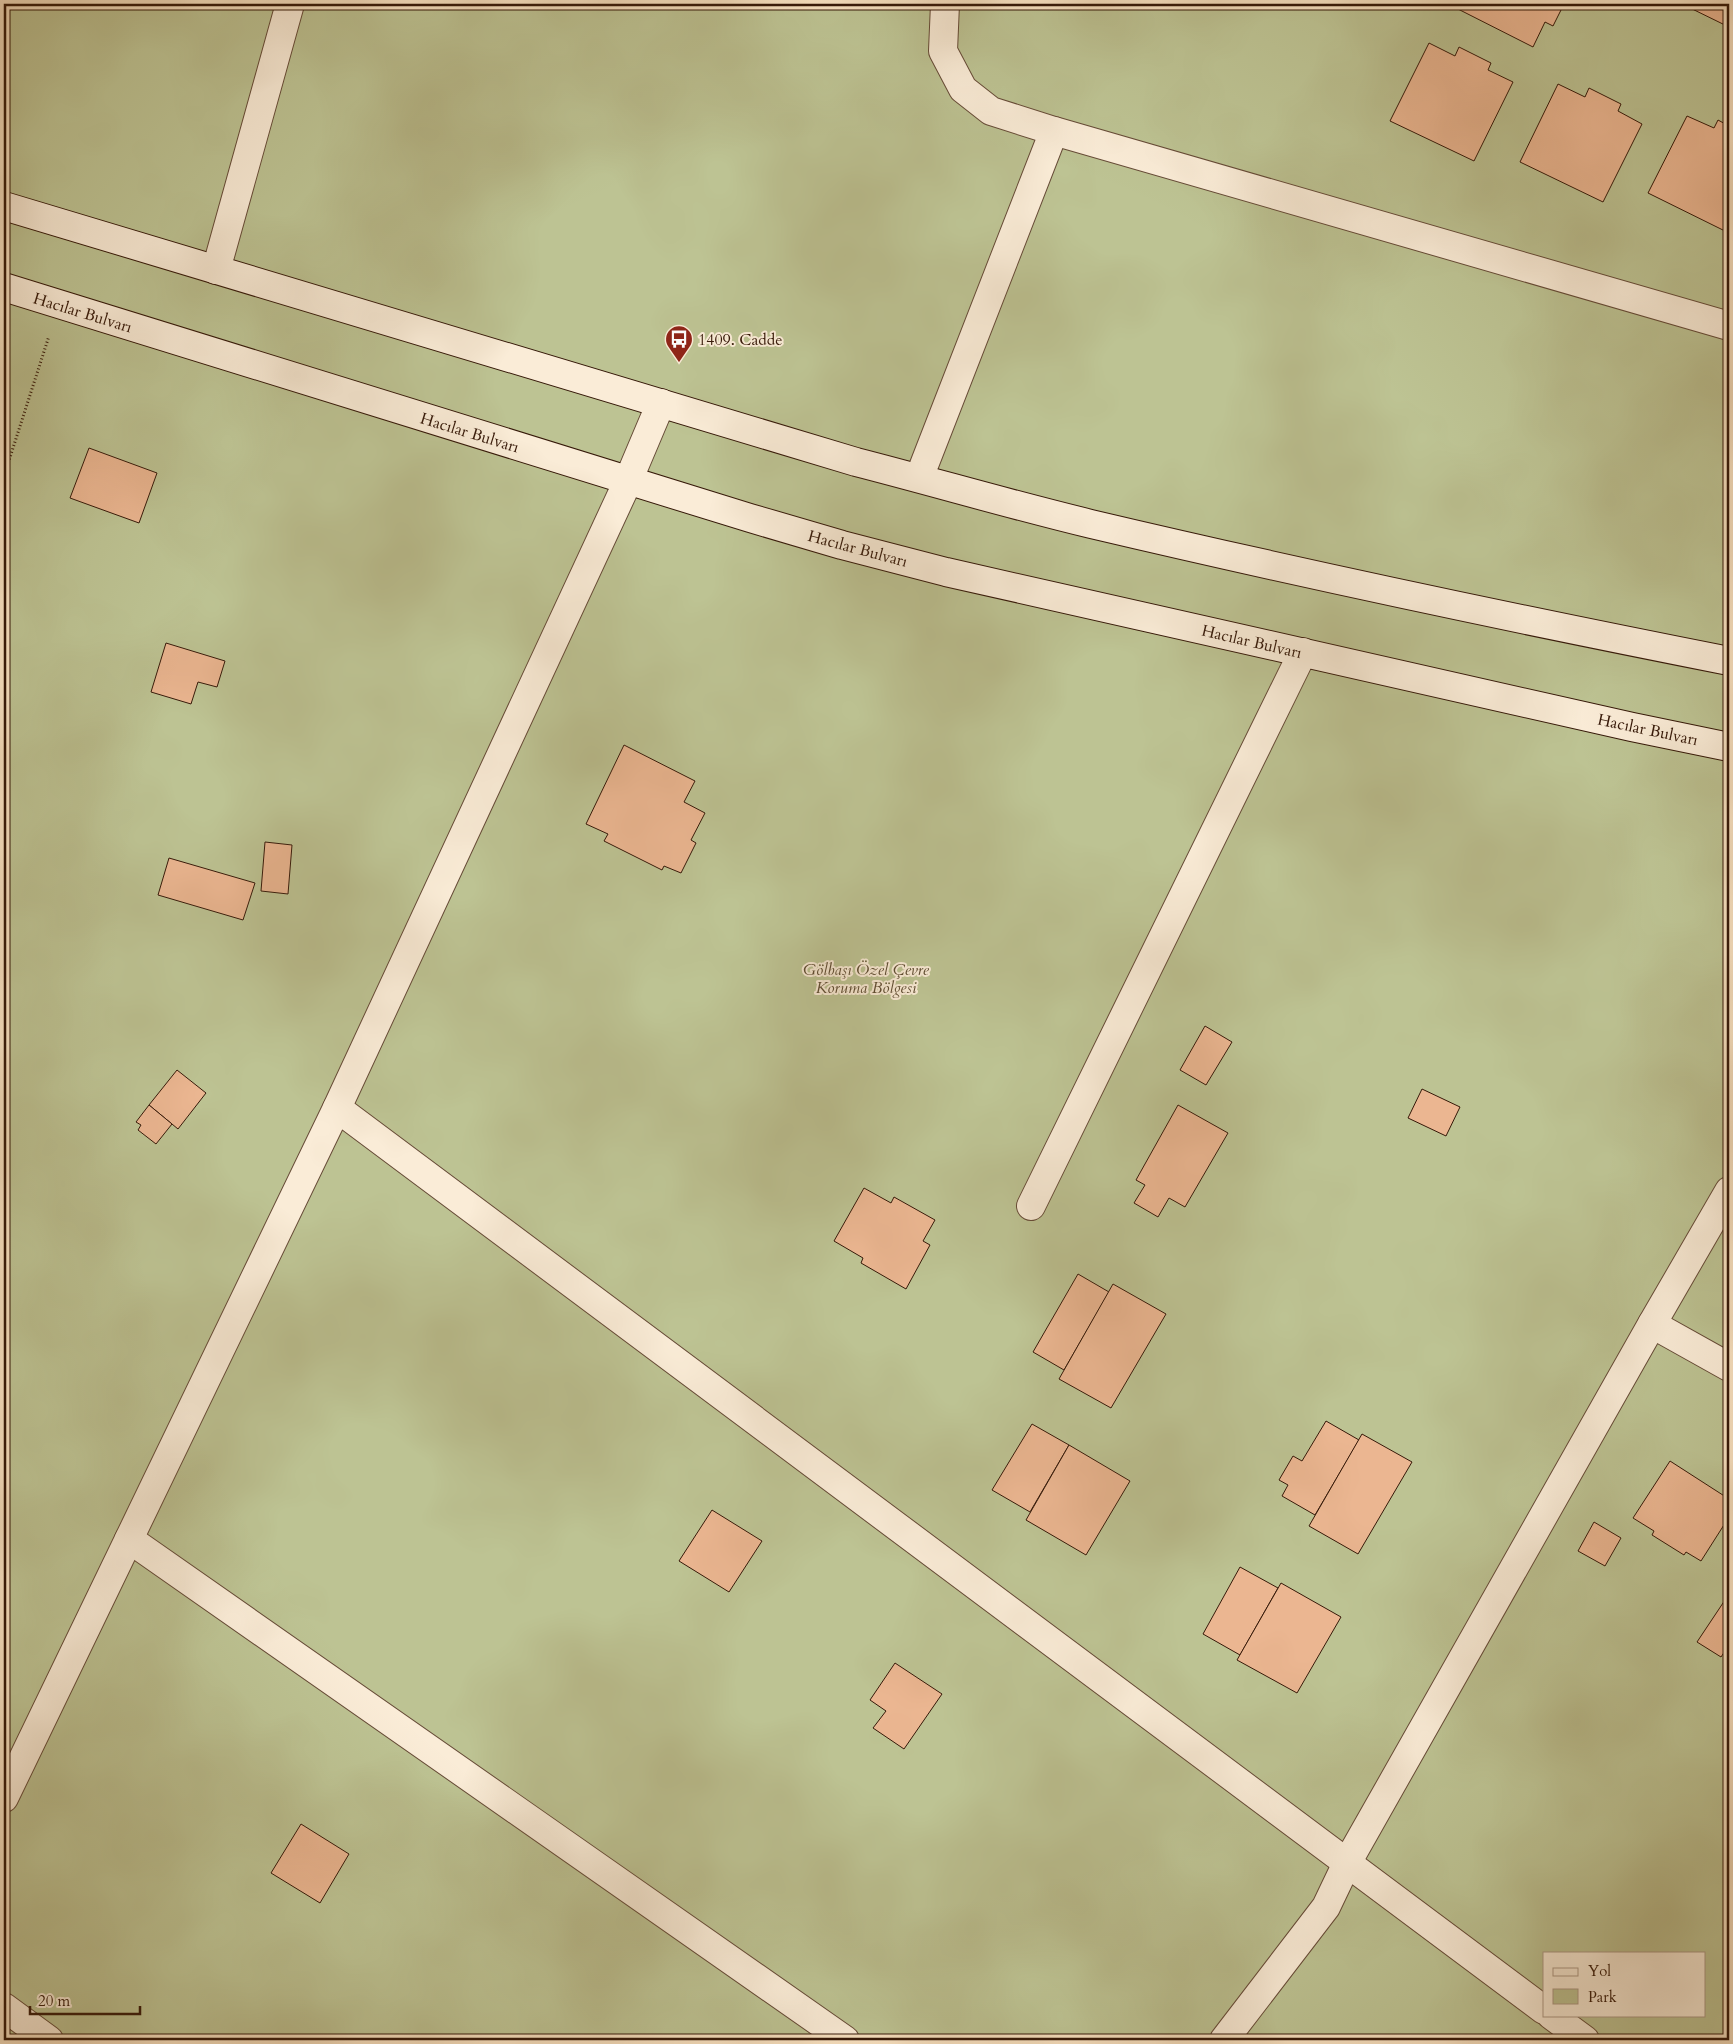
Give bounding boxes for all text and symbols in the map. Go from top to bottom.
street label: Hacılar Bulvarı [31,287,135,339]
bus stop icon: 1409. Cadde [664,324,694,363]
place label: 1409. Cadde [698,329,783,351]
street label: Hacılar Bulvarı [418,407,522,459]
street label: Hacılar Bulvarı [805,525,910,573]
street label: Hacılar Bulvarı [1199,620,1305,664]
street label: Hacılar Bulvarı [1595,709,1701,751]
park label: Gölbaşı Özel Çevre Koruma Bölgesi [803,959,930,999]
legend [1543,1952,1706,2016]
text: Yol [1588,1961,1611,1981]
scale bar [30,1984,140,2016]
text: Park [1588,1987,1617,2007]
text: 20 m [38,1991,70,2011]

